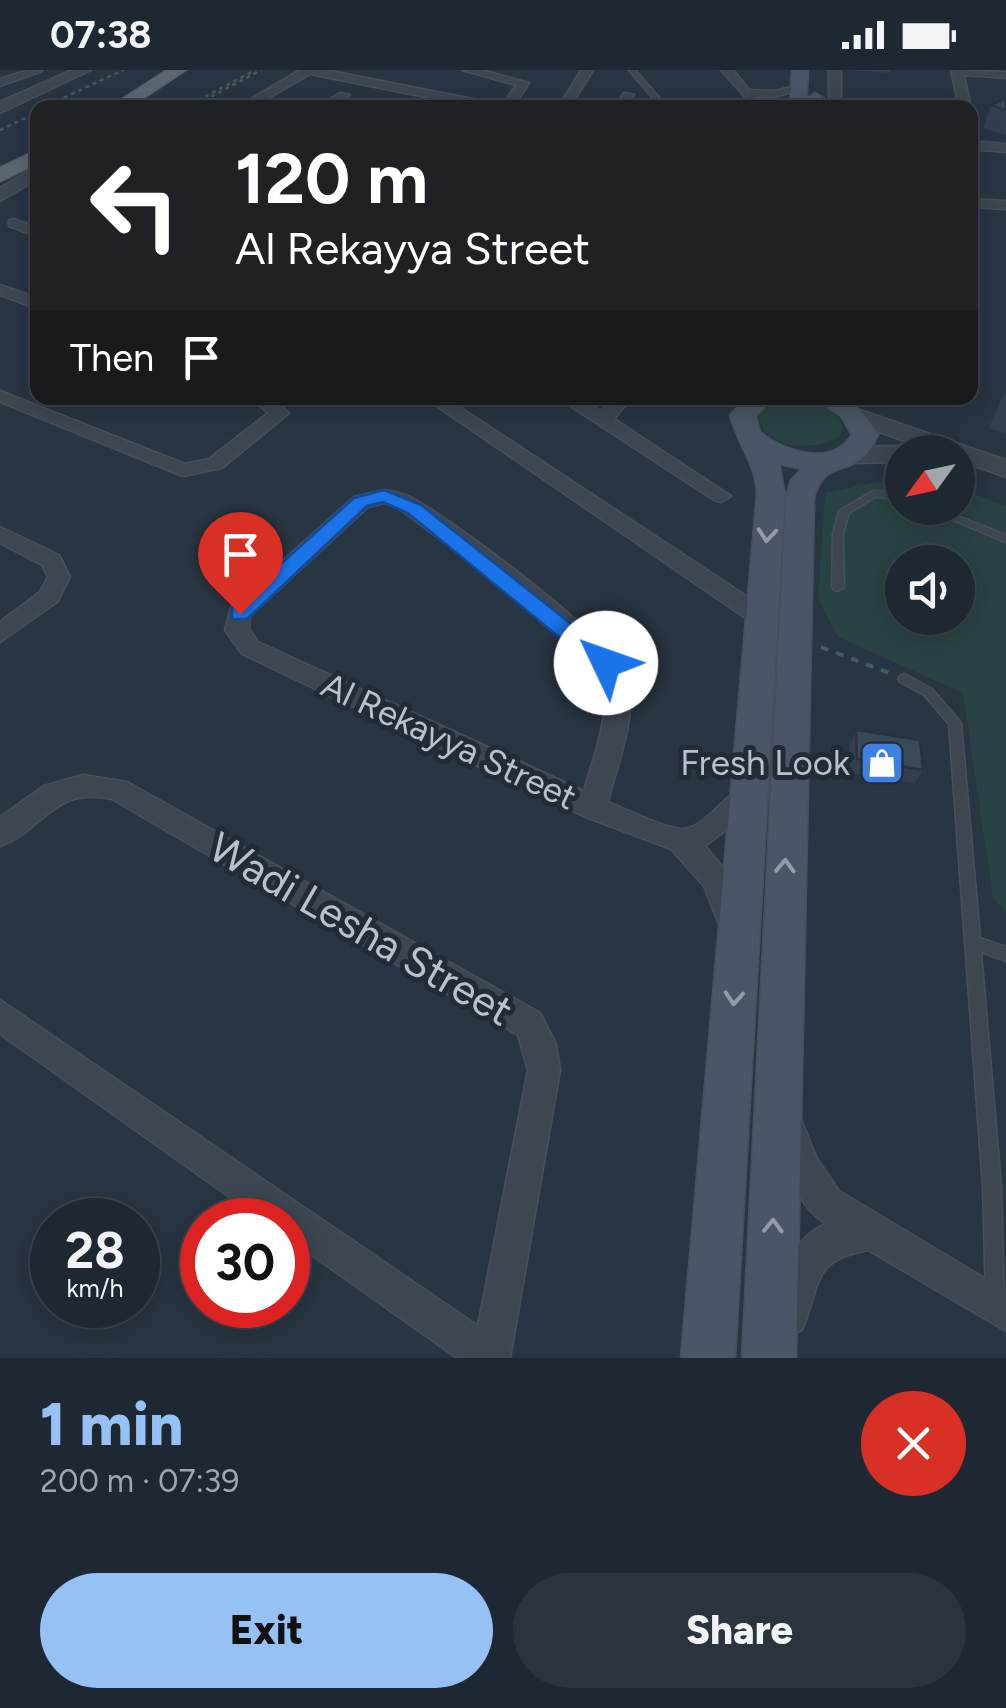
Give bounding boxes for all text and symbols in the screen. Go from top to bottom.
text: 07:38 [50,12,152,58]
text: 120 m [235,136,428,221]
icon: left [70,140,200,270]
text: Al Rekayya Street [235,221,590,275]
icon: arrive [174,330,229,385]
text: Then [70,335,154,381]
north arrow [885,435,975,525]
map controls [885,435,975,635]
pin [198,512,283,615]
icon: arrive [213,527,268,582]
one-way arrow [757,527,779,543]
button: sound [885,545,975,635]
position arrow [554,611,658,715]
street label: Al Rekayya Street [315,664,583,818]
shop icon: Fresh Look [859,740,905,786]
place label: Fresh Look [680,742,850,784]
street label: Wadi Lesha Street [200,821,522,1037]
one-way arrow [774,857,795,873]
one-way arrow [724,991,745,1007]
speed limit sign: 30 [180,1198,310,1328]
one-way arrow [763,1217,784,1233]
text: 28 [65,1220,125,1281]
text: km/h [66,1273,124,1303]
text: 1 min [40,1388,183,1460]
button: close [861,1391,966,1496]
text: 200 m · 07:39 [40,1462,239,1500]
button: Exit [40,1573,493,1688]
button: Share [513,1573,966,1688]

